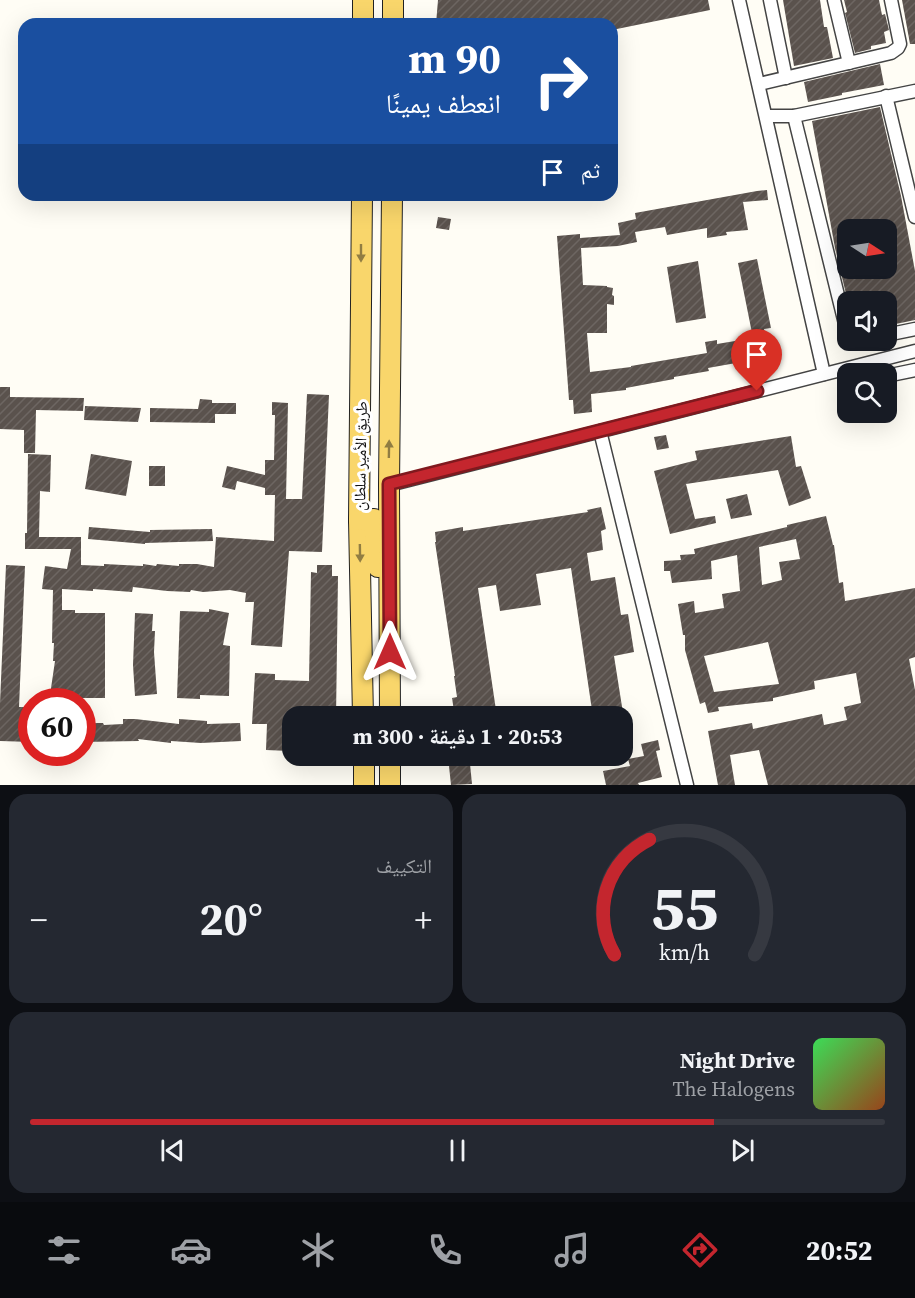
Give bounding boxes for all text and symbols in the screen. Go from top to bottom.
text: 90 m [408,29,501,87]
icon: right [522,42,600,120]
text: انعطف يمينًا [386,85,501,122]
text: ثم [581,155,600,185]
icon: arrive [536,156,569,189]
north arrow [837,219,897,279]
map controls [837,219,897,423]
one-way arrow [357,244,366,263]
button: sound [837,291,897,351]
pin [731,329,782,391]
icon: arrive [740,338,773,371]
button: search [837,363,897,423]
street label: طريق الأمير سلطان [348,401,372,511]
one-way arrow [384,439,394,458]
one-way arrow [355,544,365,563]
position arrow [358,620,422,684]
speed limit sign: 60 [18,688,96,766]
text: 20:53 · 1 دقيقة · 300 m [353,721,562,751]
text: التكييف [376,852,432,880]
text: 55 [650,864,718,950]
text: 20° [199,888,263,950]
text: − [30,897,48,942]
text: + [414,897,432,942]
text: km/h [658,939,710,968]
text: Night Drive [680,1045,795,1075]
text: The Halogens [672,1075,795,1103]
icon: previous [156,1134,189,1167]
icon: pause [441,1134,474,1167]
icon: next [726,1134,759,1167]
icon: filters [43,1229,85,1271]
icon: car [170,1229,212,1271]
icon: climate [297,1229,339,1271]
icon: phone [424,1229,466,1271]
icon: music [551,1229,593,1271]
icon: directions [679,1229,721,1271]
text: 20:52 [806,1232,872,1269]

